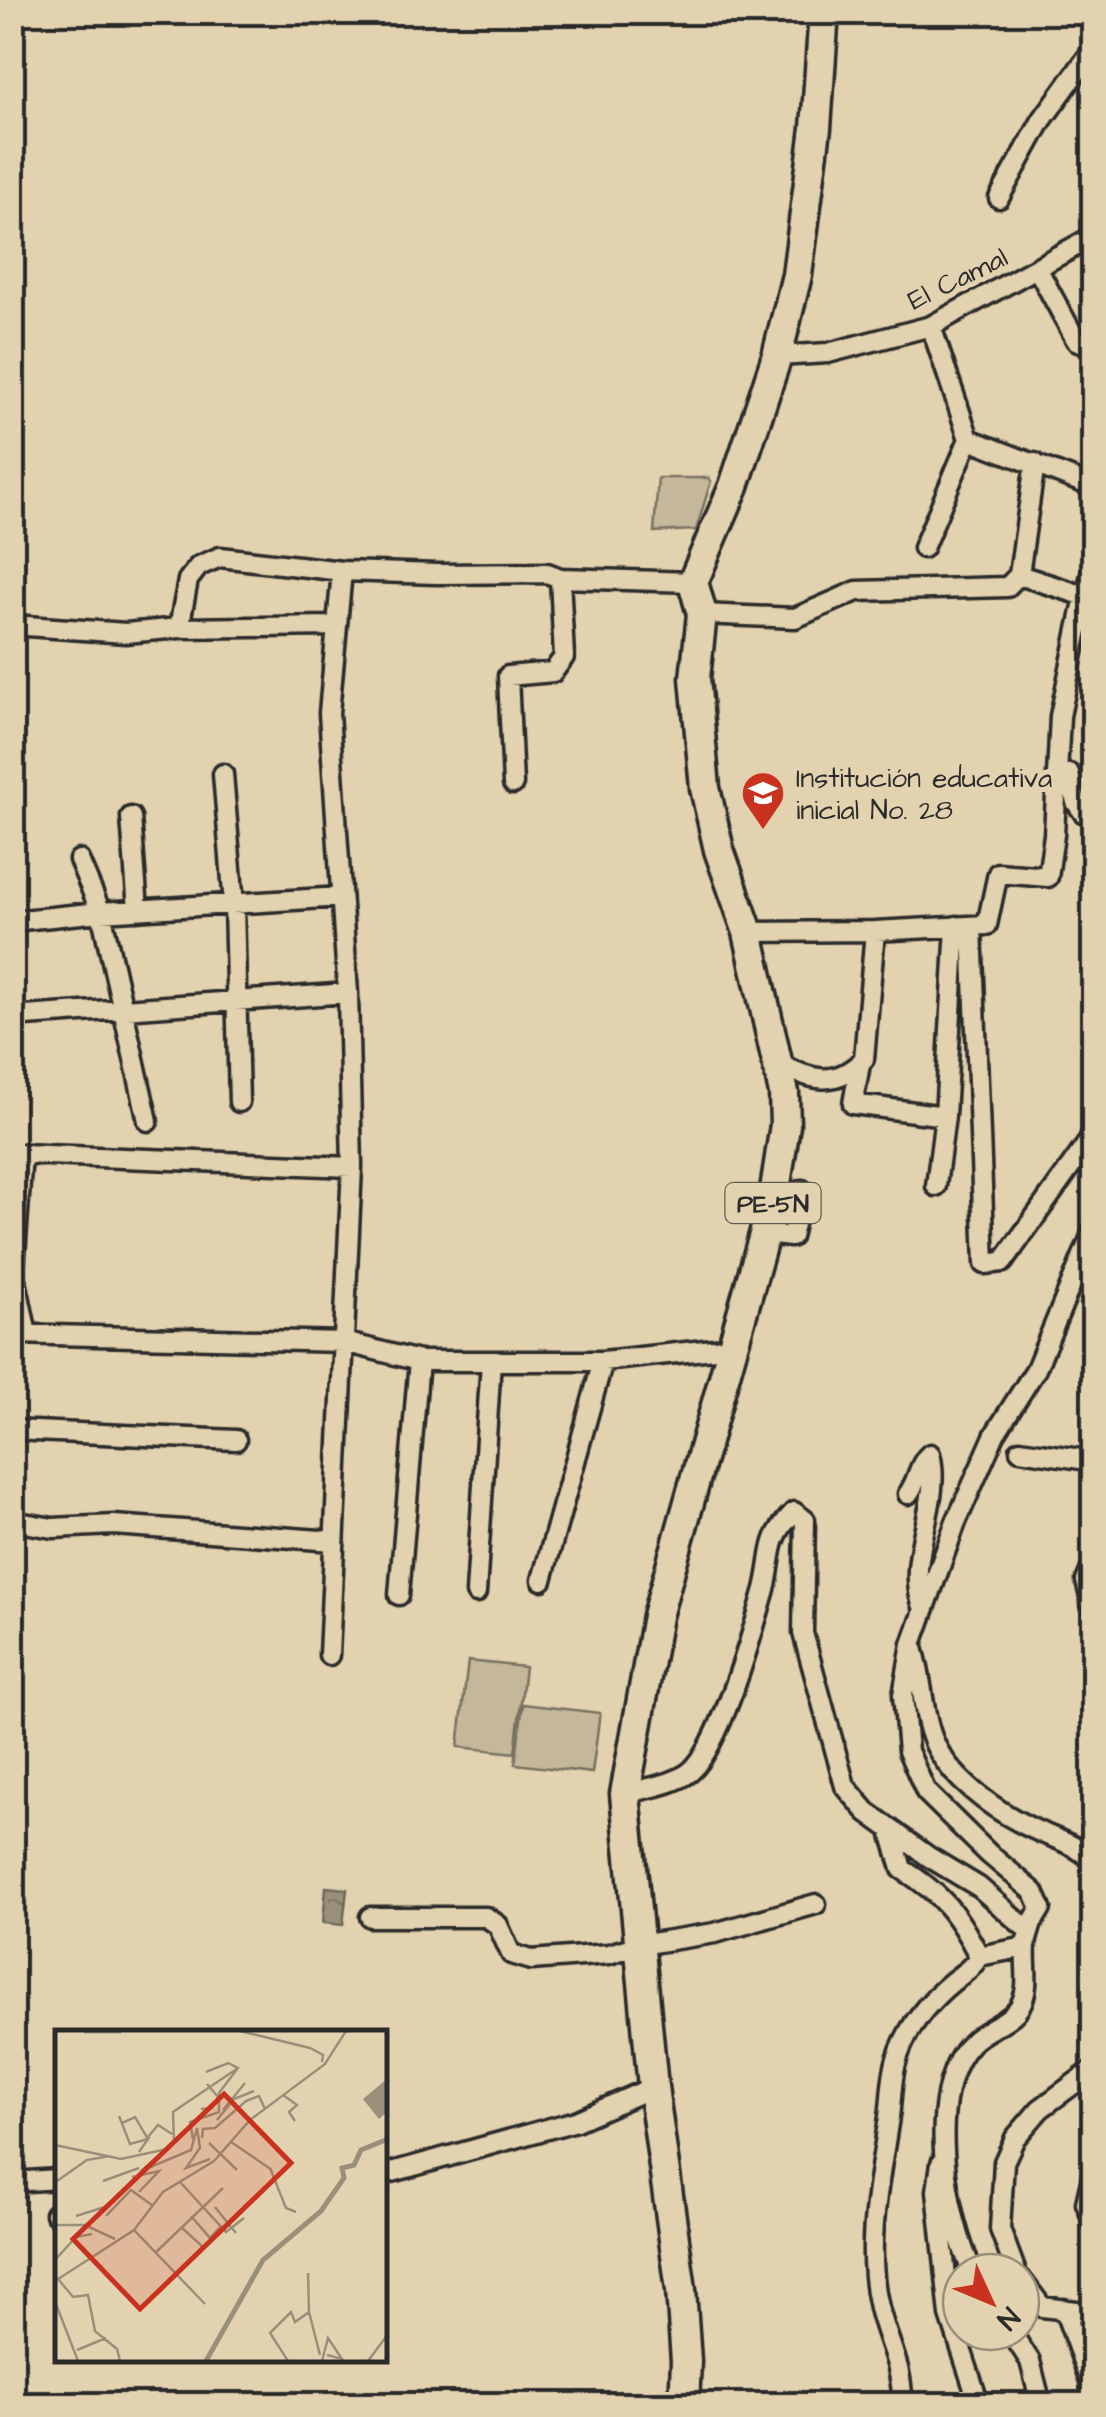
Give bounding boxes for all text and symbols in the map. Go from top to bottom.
street label: El Camal [901,238,1014,320]
place label: Institución educativa inicial No. 28 [796,759,1052,830]
school or university icon: Institución educativa inicial No. 28 [740,770,786,831]
road number: PE-5N [726,1183,820,1223]
inset map [55,2030,388,2362]
north arrow [941,2252,1041,2352]
text: N [987,2298,1028,2339]

